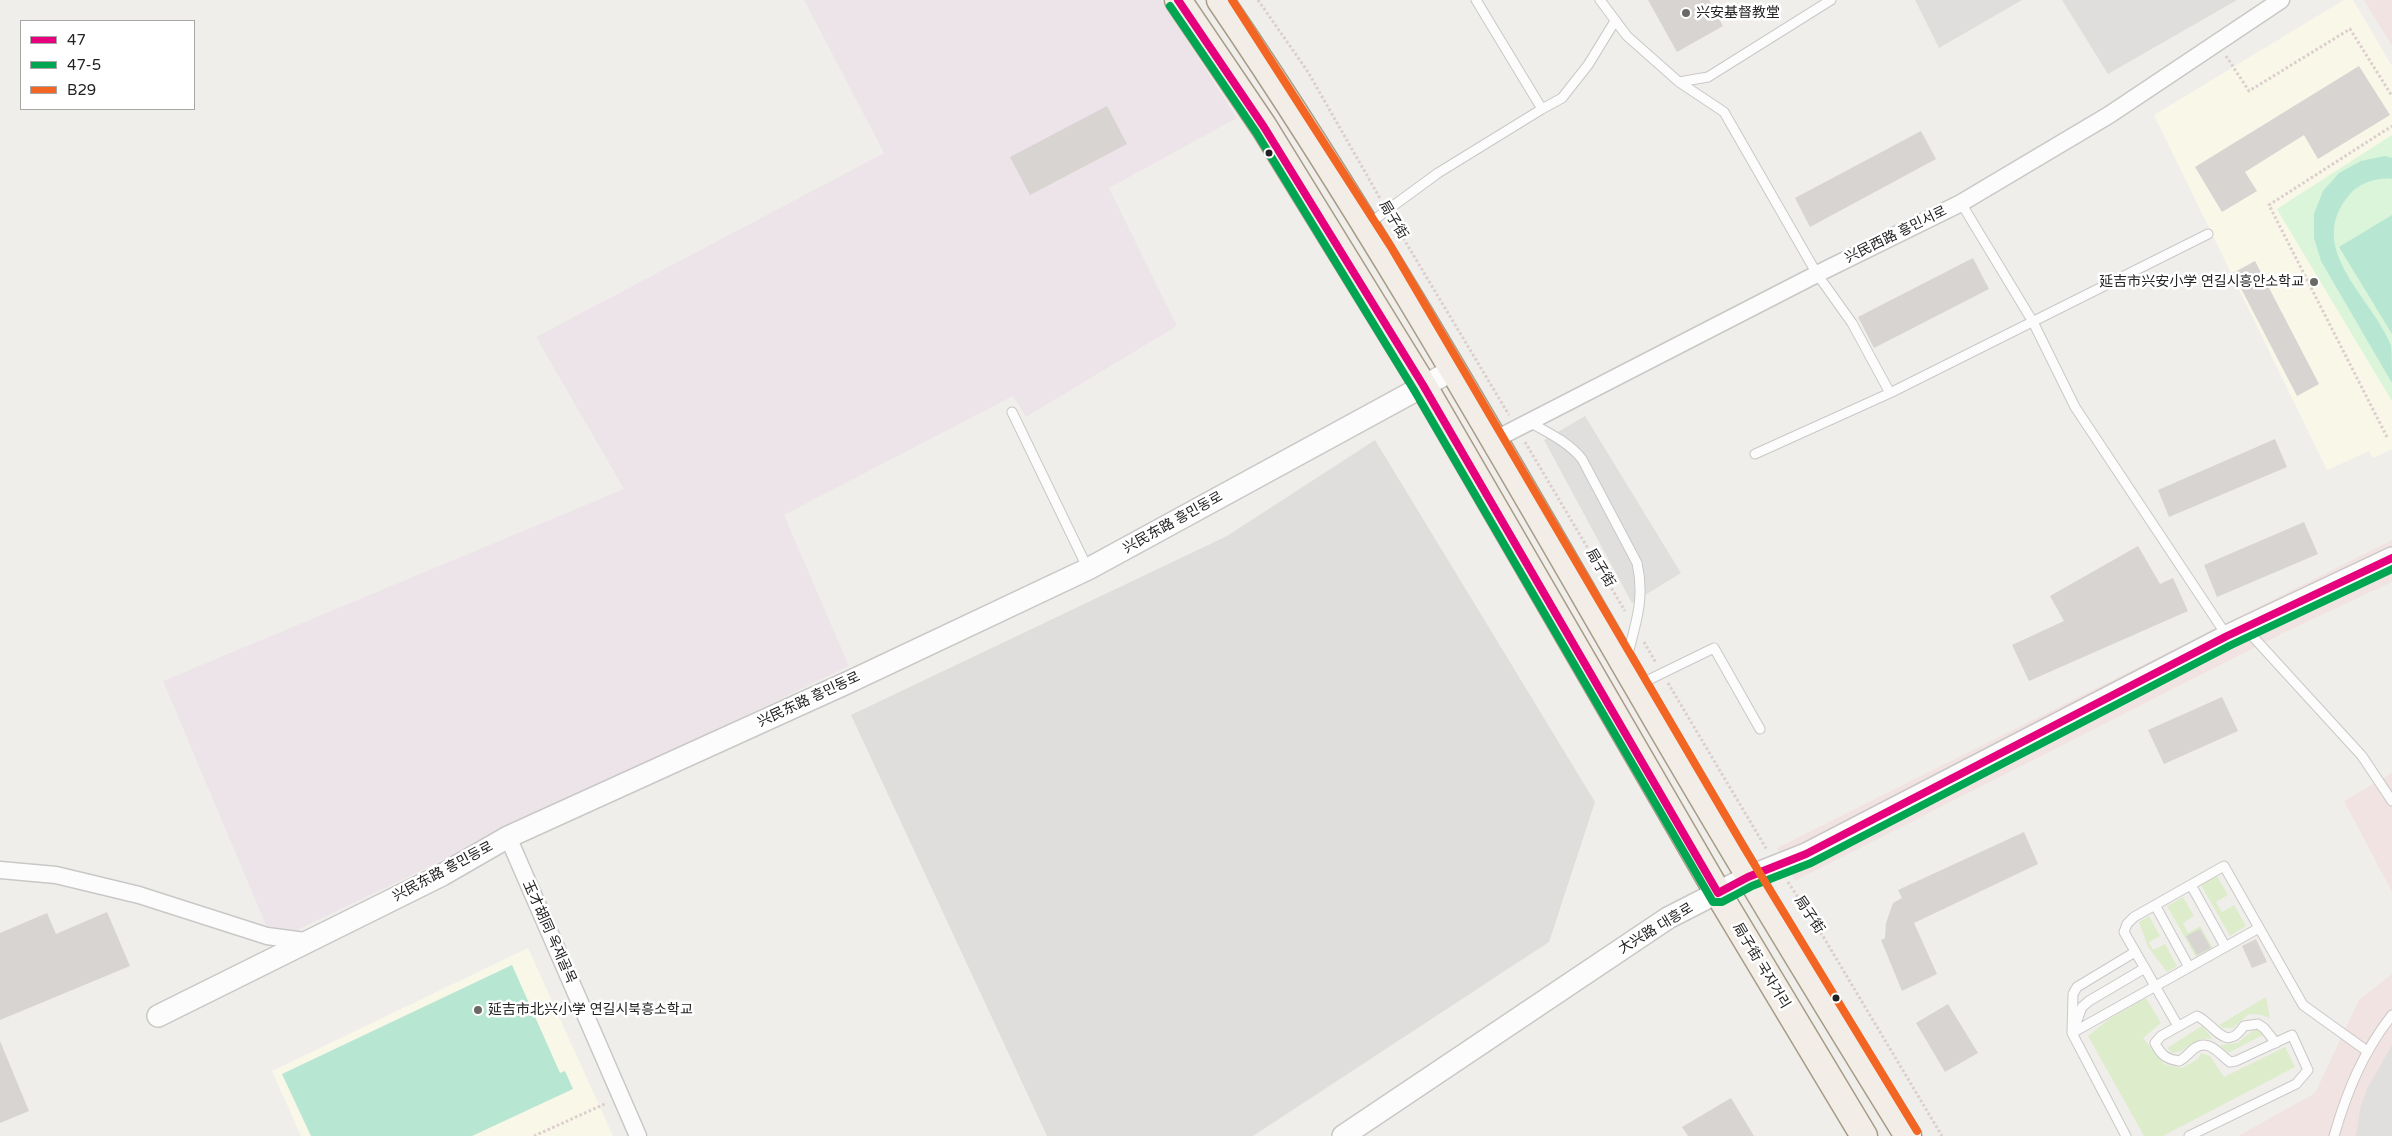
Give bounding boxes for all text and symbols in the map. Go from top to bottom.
place label: 兴安基督教堂 [1696,5,1780,21]
marker: 兴安基督教堂 [1680,7,1692,19]
legend [20,20,195,110]
text: 47 [67,31,86,49]
text: 47-5 [67,56,101,74]
text: B29 [67,81,96,99]
unlabelled marker [1264,148,1274,158]
street label: 局子街 [1375,198,1411,242]
street label: 兴民西路 흥민서로 [1842,203,1950,267]
place label: 延吉市兴安小学 연길시흥안소학교 [2099,274,2304,290]
marker: 延吉市兴安小学 연길시흥안소학교 [2308,276,2320,288]
street label: 兴民东路 흥민동로 [1120,489,1226,557]
street label: 局子街 [1582,546,1618,590]
street label: 兴民东路 흥민동로 [755,669,863,731]
street label: 兴民东路 흥민동로 [390,838,496,906]
street label: 玉才胡同 옥재골목 [519,878,579,986]
street label: 局子街 [1790,893,1828,937]
street label: 大兴路 대흥로 [1616,900,1696,958]
street label: 局子街 국자거리 [1729,920,1793,1012]
unlabelled marker [1831,993,1841,1003]
place label: 延吉市北兴小学 연길시북흥소학교 [488,1002,693,1018]
marker: 延吉市北兴小学 연길시북흥소학교 [472,1004,484,1016]

